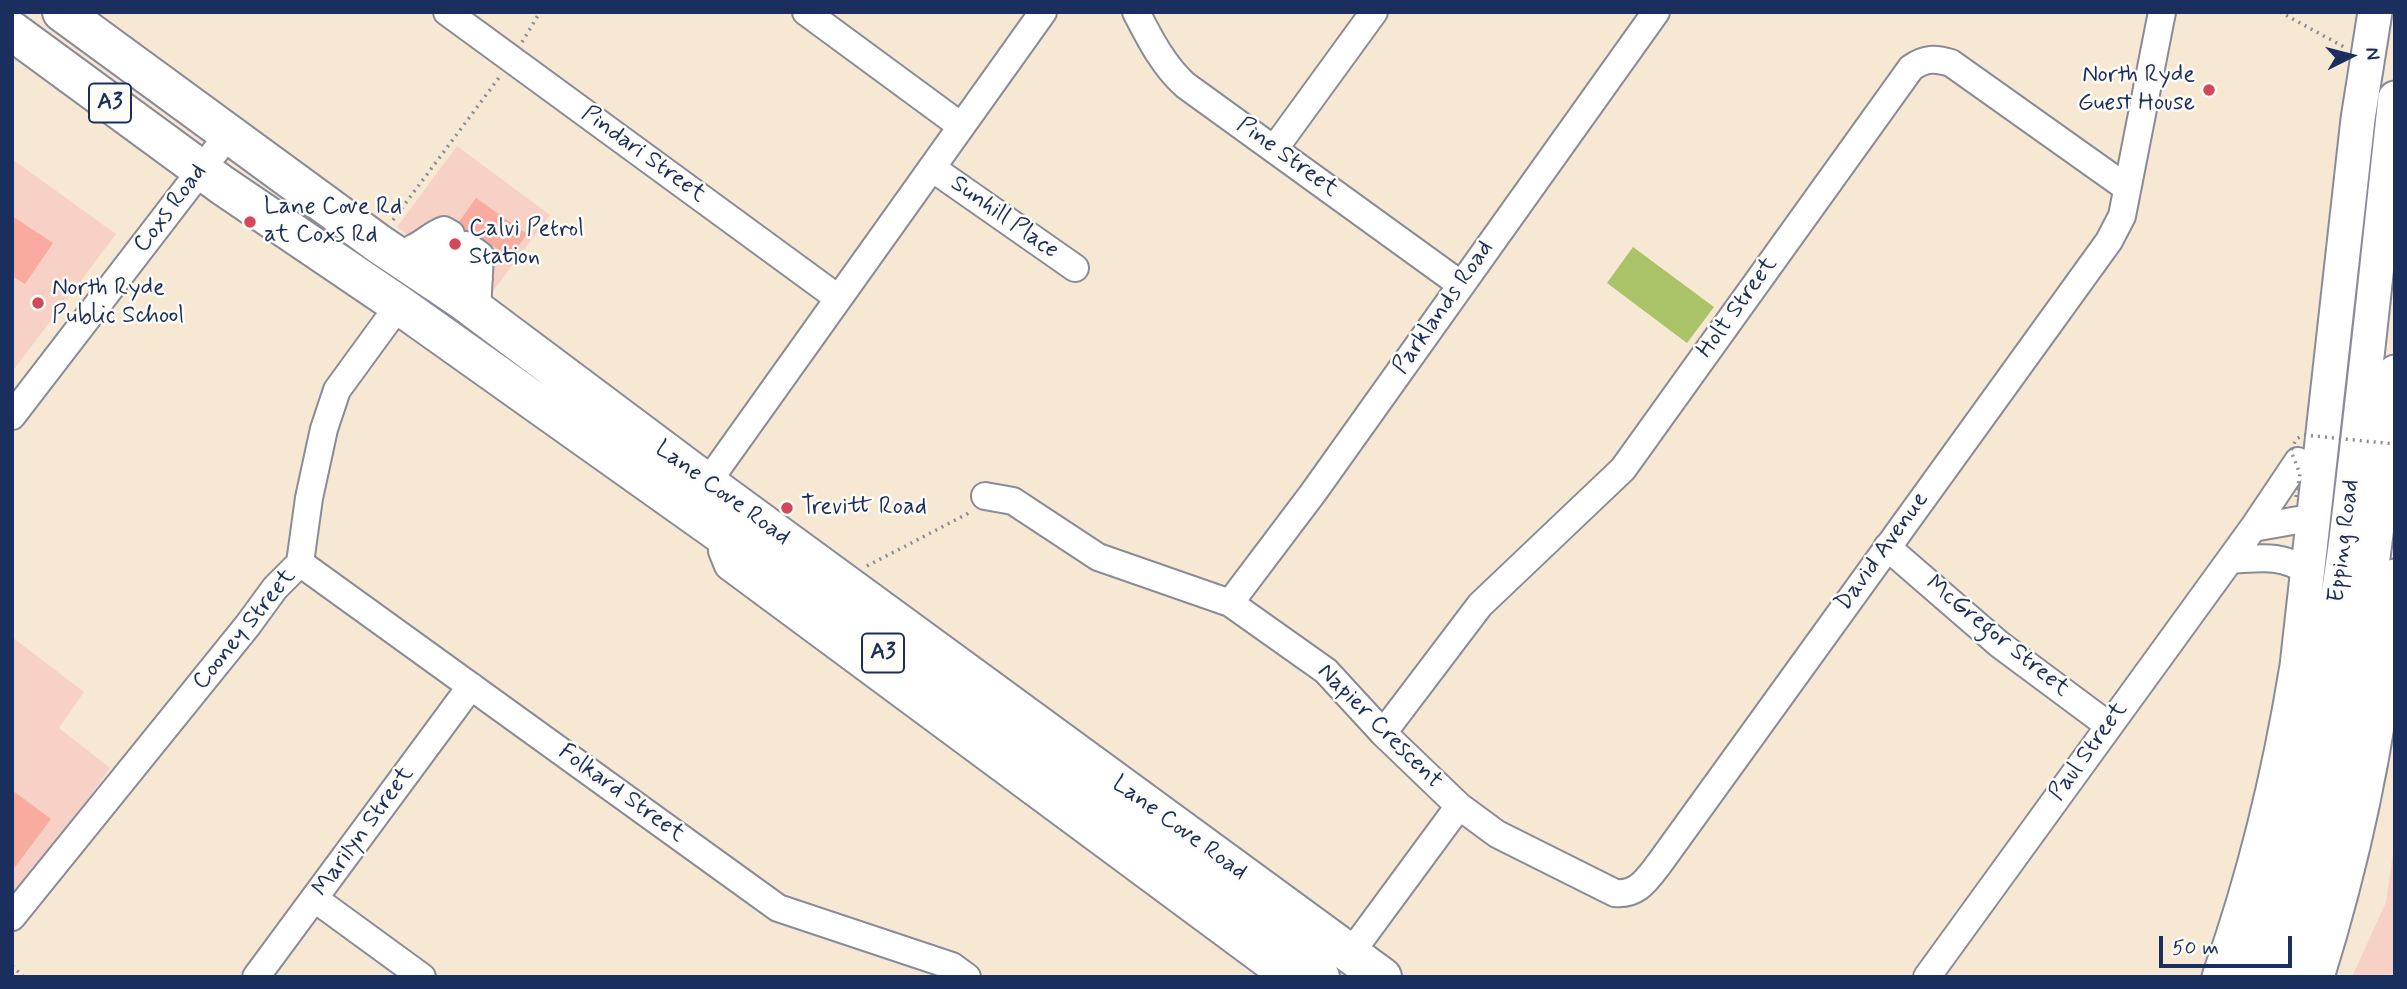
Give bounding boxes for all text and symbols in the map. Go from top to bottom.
north arrow [2316,21,2386,91]
text: N [2359,46,2385,61]
place label: North Ryde Guest House [2078,62,2195,118]
marker: North Ryde Guest House [2201,82,2217,98]
road number: A3 [89,83,131,122]
street label: Pindari Street [575,100,711,210]
street label: Pine Street [1231,112,1343,204]
street label: Coxs Road [128,159,214,259]
street label: Sunhill Place [944,170,1064,266]
place label: Lane Cove Rd at Coxs Rd [264,194,402,250]
marker: Lane Cove Rd at Coxs Rd [242,214,258,230]
place label: Calvi Petrol Station [469,216,584,272]
marker: Calvi Petrol Station [447,236,463,252]
street label: Parklands Road [1387,236,1501,380]
street label: Holt Street [1692,252,1784,364]
place label: North Ryde Public School [52,275,184,331]
marker: North Ryde Public School [30,295,46,311]
street label: Lane Cove Road [649,435,795,553]
street label: Epping Road [2323,478,2367,604]
street label: David Avenue [1830,487,1936,617]
place label: Trevitt Road [801,494,927,522]
marker: Trevitt Road [779,500,795,516]
street label: Cooney Street [187,564,303,696]
street label: McGregor Street [1919,570,2075,704]
road number: A3 [862,634,904,673]
street label: Napier Crescent [1310,658,1448,796]
street label: Paul Street [2043,697,2135,807]
street label: Folkard Street [552,738,690,850]
street label: Marilyn Street [307,761,421,903]
street label: Lane Cove Road [1106,770,1252,888]
scale bar [2162,922,2295,966]
text: 50 m [2172,934,2219,962]

